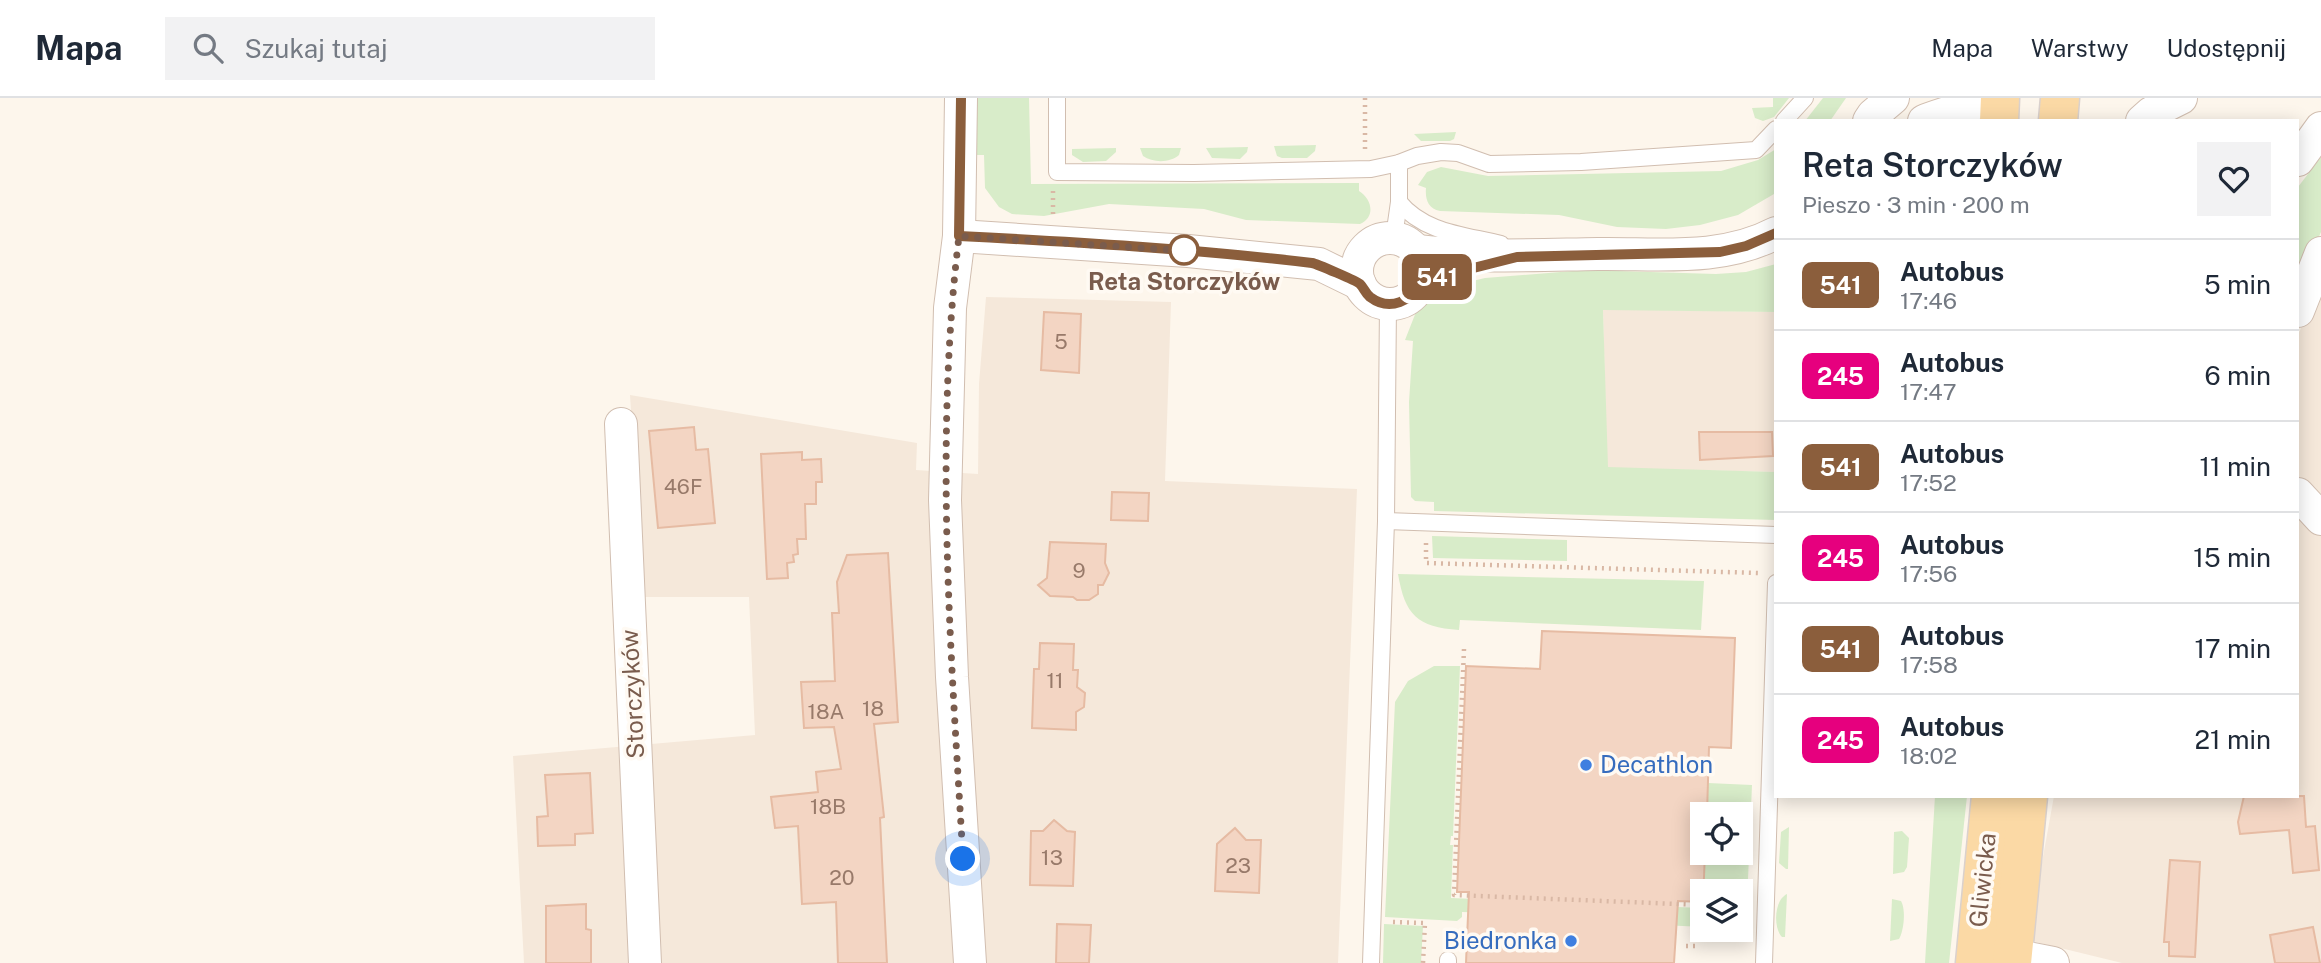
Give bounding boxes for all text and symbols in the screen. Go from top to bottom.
search box [165,17,655,80]
text: Mapa [35,29,123,67]
icon: search [189,29,227,67]
text: Szukaj tutaj [245,33,388,64]
text: Mapa [1931,34,1993,62]
text: Warstwy [2031,34,2129,62]
text: Udostępnij [2167,34,2286,62]
button: heart [2197,142,2271,216]
text: Reta Storczyków [1802,146,2063,184]
text: Pieszo · 3 min · 200 m [1802,191,2030,218]
marker: Reta Storczyków [1169,235,1199,265]
line badge: 541 [1397,254,1477,300]
text: Autobus [1900,256,2004,287]
text: 541 [1416,263,1458,291]
place label: Reta Storczyków [1088,267,1280,295]
text: 5 min [2204,269,2271,300]
text: 541 [1819,271,1862,299]
text: 17:46 [1900,287,1957,314]
house number: 5 [1054,329,1068,354]
text: Autobus [1900,347,2004,378]
text: 6 min [2204,360,2271,391]
text: 245 [1817,362,1864,390]
text: 17:47 [1900,378,1956,405]
text: Autobus [1900,438,2004,469]
text: 11 min [2199,451,2271,482]
text: 541 [1819,453,1862,481]
text: 17:52 [1900,469,1957,496]
house number: 46F [664,474,702,499]
text: Autobus [1900,529,2004,560]
text: 15 min [2193,542,2271,573]
text: 245 [1817,544,1864,572]
house number: 9 [1072,558,1086,583]
text: 17:56 [1900,560,1957,587]
text: Autobus [1900,620,2004,651]
street label: Storczyków [615,628,649,759]
text: 17 min [2194,633,2271,664]
text: 541 [1819,635,1862,663]
text: 17:58 [1900,651,1958,678]
house number: 11 [1046,668,1064,693]
house number: 18 [862,696,884,721]
house number: 18A [807,699,845,724]
text: Autobus [1900,711,2004,742]
text: 21 min [2195,724,2271,755]
text: 245 [1817,726,1864,754]
text: 18:02 [1900,742,1957,769]
place label: Decathlon [1600,750,1713,778]
marker: Decathlon [1578,757,1594,773]
house number: 18B [810,794,846,819]
map controls [1690,802,1753,942]
button: locate [1690,802,1753,865]
street label: Gliwicka [1963,831,2001,928]
your location [945,841,980,876]
house number: 13 [1041,845,1063,870]
house number: 23 [1225,853,1251,878]
house number: 20 [829,865,855,890]
button: layers [1690,879,1753,942]
place label: Biedronka [1444,926,1557,954]
marker: Biedronka [1563,933,1579,949]

